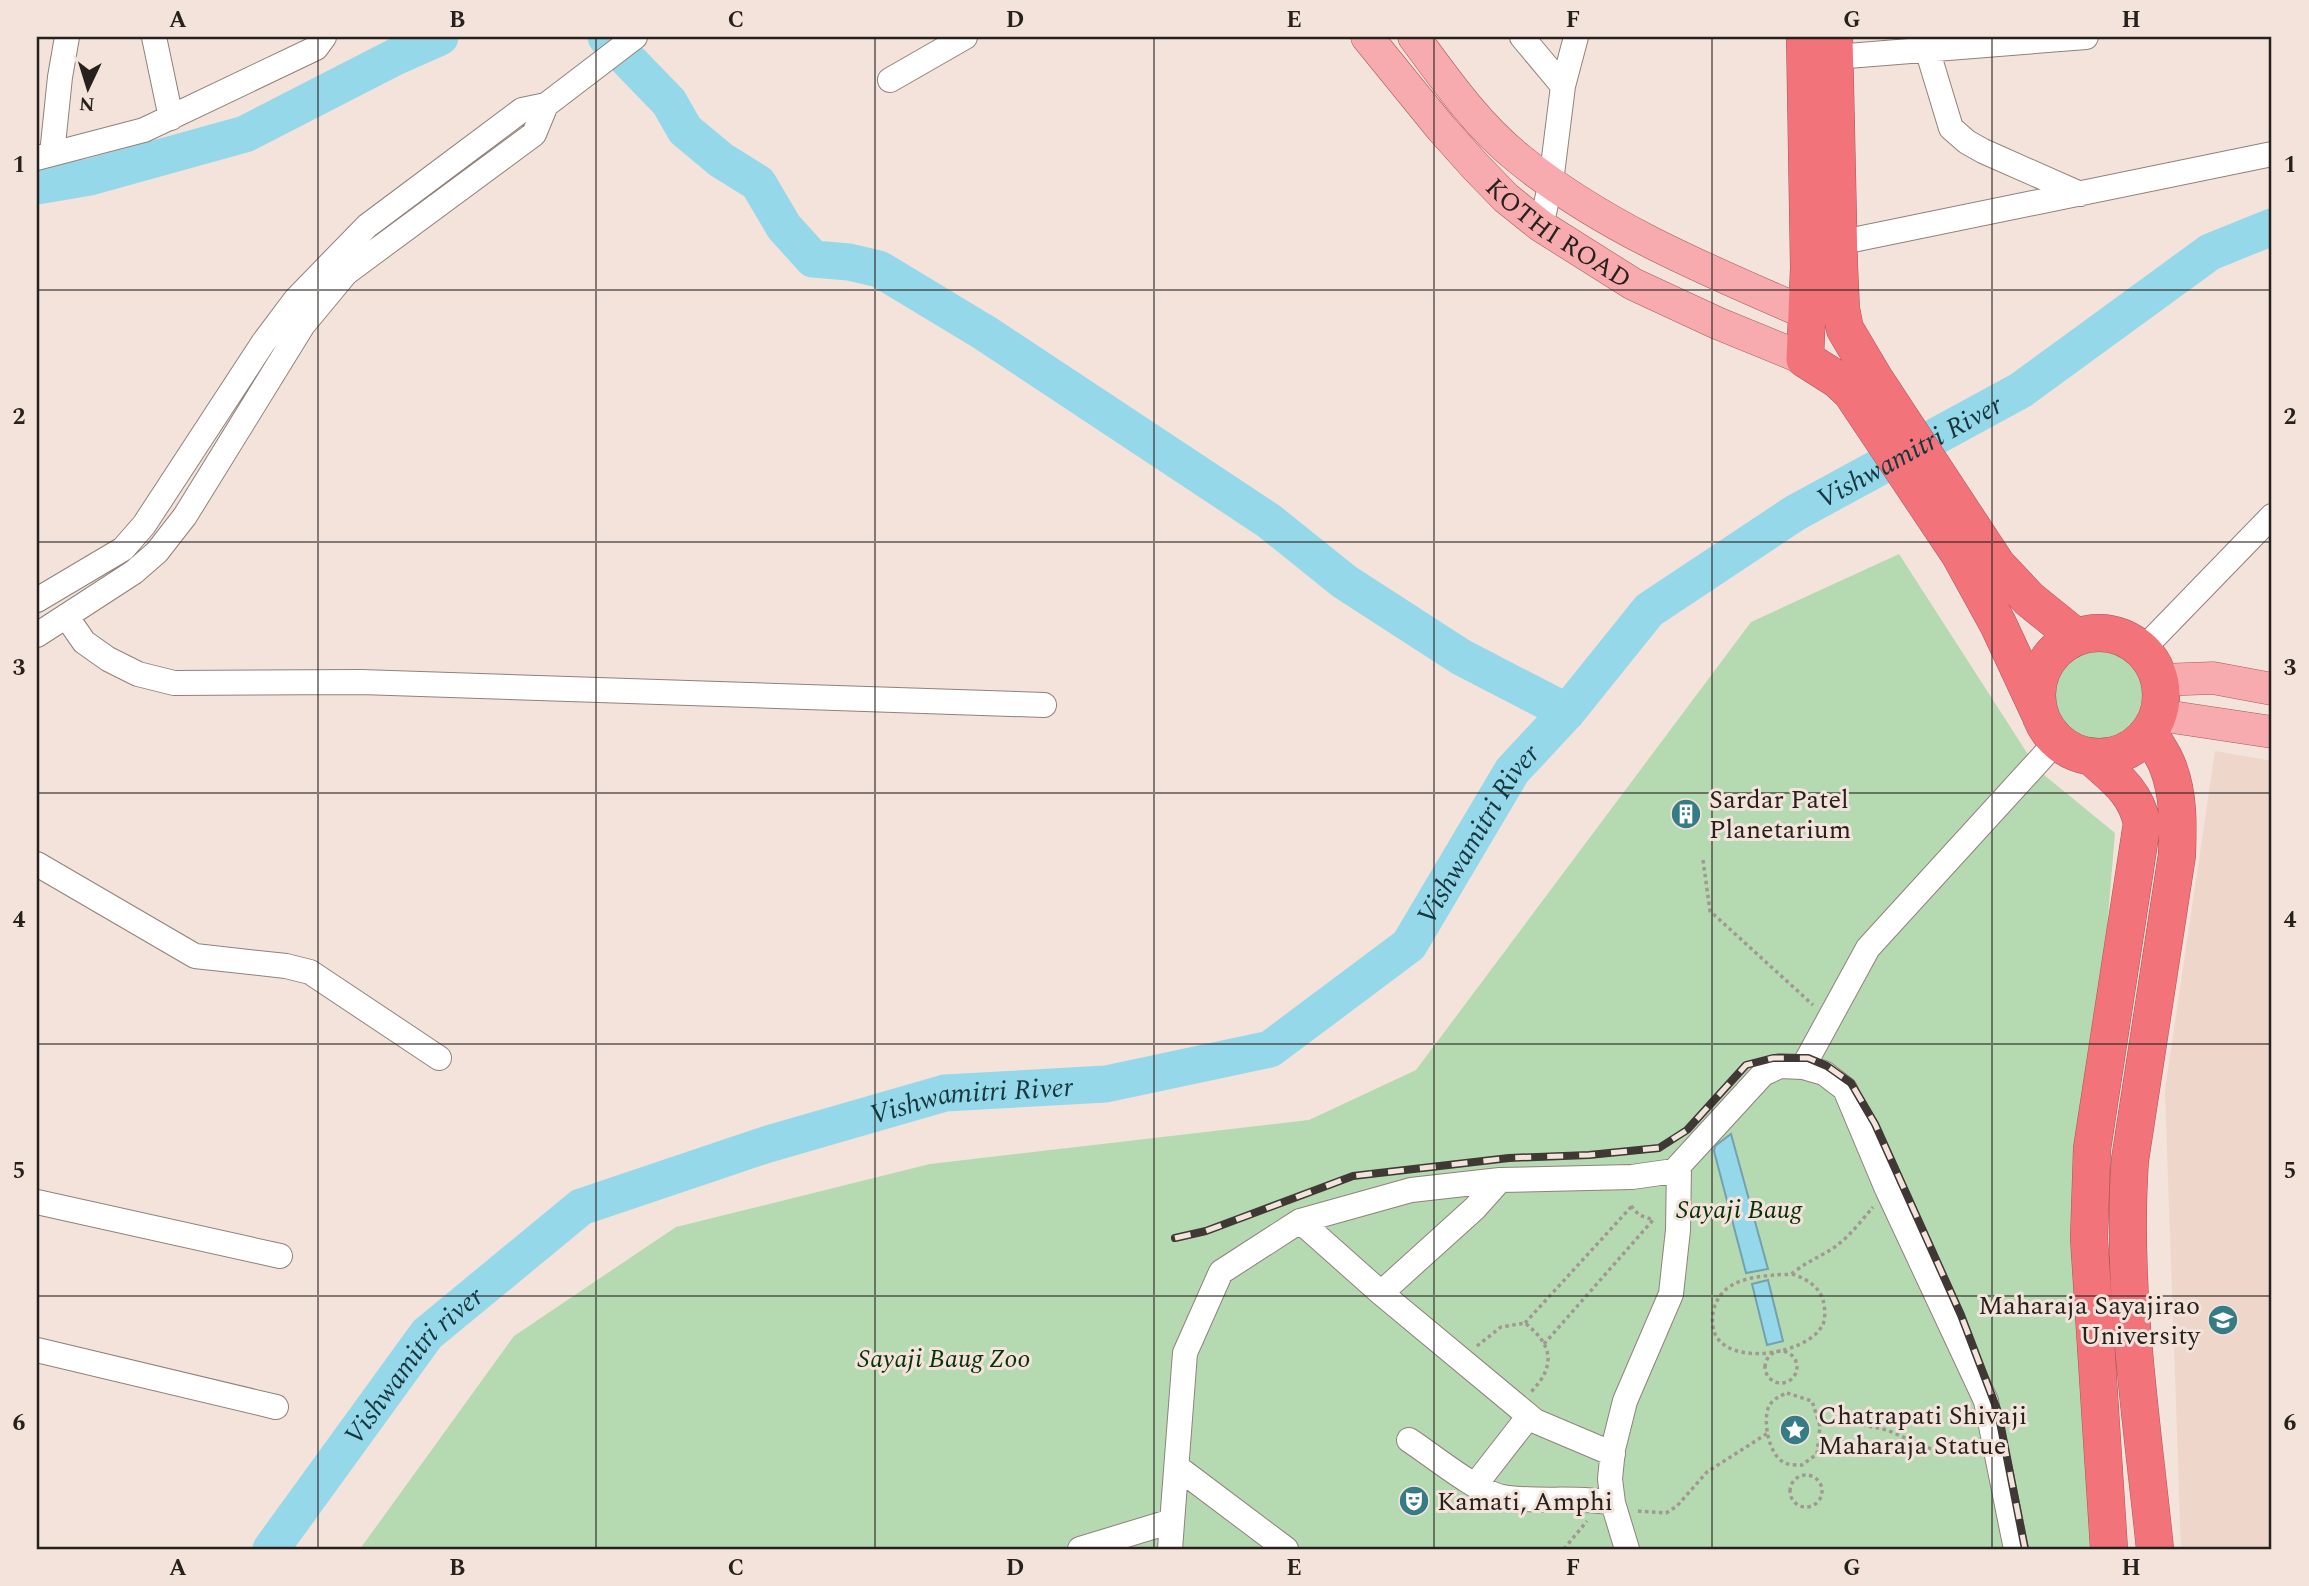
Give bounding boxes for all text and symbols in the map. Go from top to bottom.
text: A [169,3,187,38]
text: B [449,3,465,38]
text: C [728,3,744,38]
text: D [1006,3,1024,38]
text: E [1286,3,1302,38]
text: F [1566,3,1580,38]
text: G [1843,3,1861,38]
text: H [2121,3,2141,38]
north arrow [52,52,122,122]
text: N [78,88,96,118]
text: 1 [13,148,25,183]
text: 1 [2284,148,2296,183]
street label: KOTHI ROAD [1475,169,1639,299]
water label: Vishwamitri River [1809,384,2011,521]
text: 2 [13,400,26,435]
text: 2 [2284,400,2297,435]
text: 3 [13,651,26,686]
text: 3 [2284,651,2297,686]
water label: Vishwamitri River [1406,734,1551,933]
place label: Sardar Patel Planetarium [1709,780,1851,850]
building icon: Sardar Patel Planetarium [1669,797,1703,831]
text: 4 [13,903,26,938]
text: 4 [2284,903,2297,938]
water label: Vishwamitri River [865,1066,1075,1137]
text: 5 [13,1154,25,1189]
text: 5 [2284,1154,2296,1189]
park label: Sayaji Baug [1676,1190,1803,1230]
water label: Vishwamitri river [333,1276,493,1454]
place label: Maharaja Sayajirao University [1978,1286,2202,1356]
school or university icon: Maharaja Sayajirao University [2206,1303,2240,1337]
park label: Sayaji Baug Zoo [857,1339,1031,1379]
place label: Chatrapati Shivaji Maharaja Statue [1818,1396,2027,1466]
text: 6 [13,1406,26,1441]
text: 6 [2284,1406,2297,1441]
place icon: Chatrapati Shivaji Maharaja Statue [1778,1413,1812,1447]
place label: Kamati, Amphi [1437,1482,1613,1522]
theatre icon: Kamati, Amphi [1397,1484,1431,1518]
text: A [169,1551,187,1586]
text: B [449,1551,465,1586]
text: C [728,1551,744,1586]
text: D [1006,1551,1024,1586]
text: E [1286,1551,1302,1586]
text: F [1566,1551,1580,1586]
text: G [1843,1551,1861,1586]
text: H [2121,1551,2141,1586]

